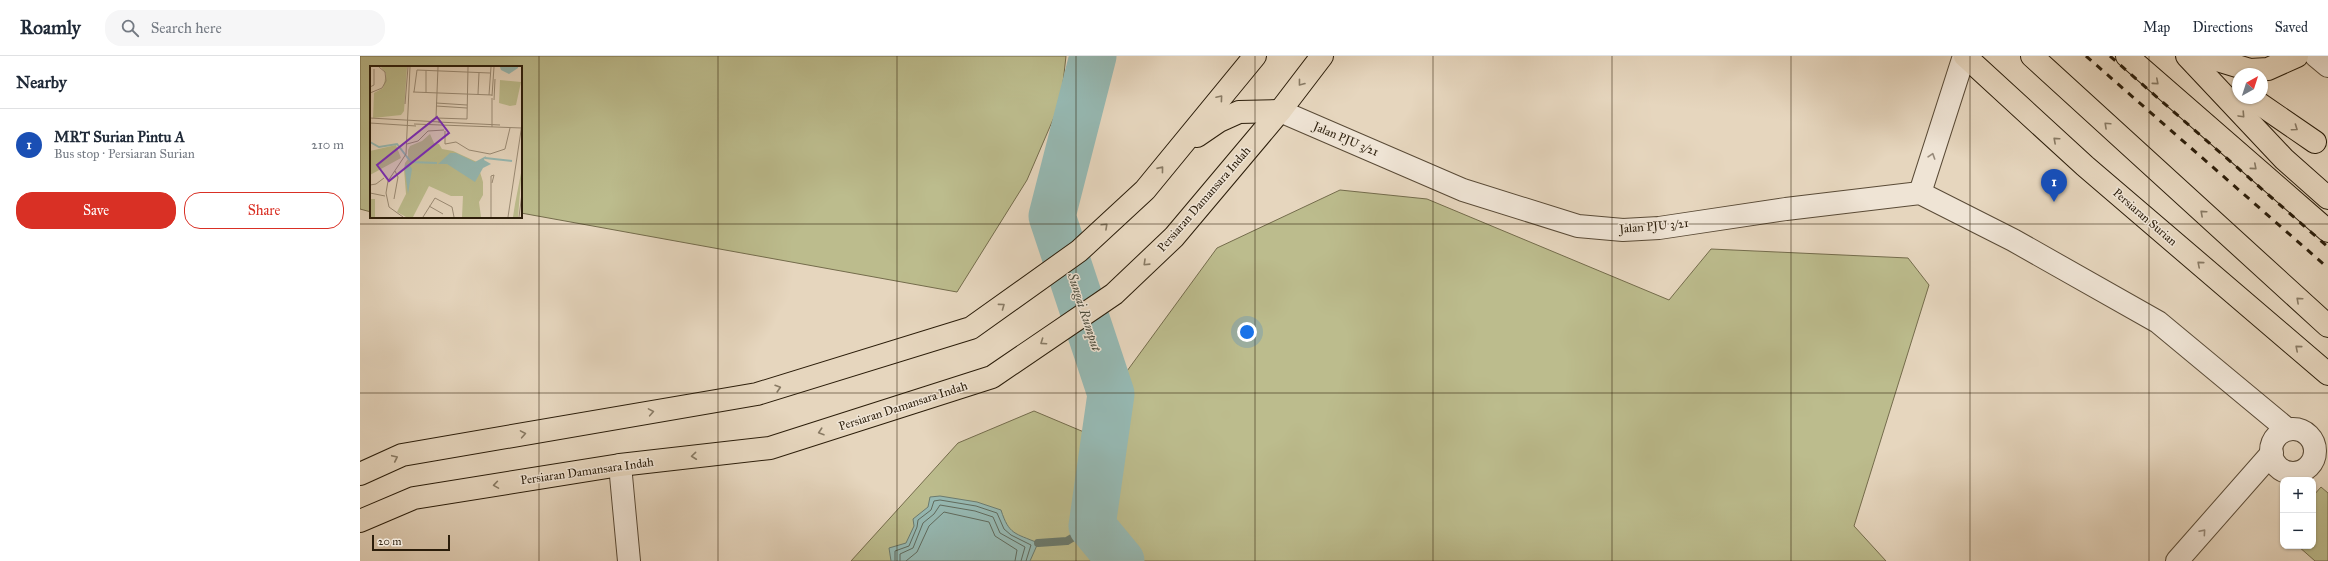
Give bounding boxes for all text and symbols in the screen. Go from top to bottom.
search box [105,10,385,46]
text: Roamly [20,16,81,39]
icon: search [119,17,141,39]
text: Search here [151,19,222,37]
text: Map [2143,19,2170,36]
text: Directions [2192,19,2253,36]
text: Saved [2275,19,2308,36]
inset map [370,66,522,218]
north arrow [2232,68,2268,104]
text: Nearby [16,72,67,93]
one-way arrow [2151,77,2159,84]
one-way arrow [1299,79,1306,86]
one-way arrow [1216,95,1223,102]
one-way arrow [2238,110,2245,118]
street label: Jalan PJU 3/21 [1309,118,1381,160]
one-way arrow [2104,122,2112,129]
one-way arrow [2290,123,2297,130]
text: MRT Surian Pintu A [54,128,185,146]
text: 1 [26,137,32,153]
text: 210 m [311,137,344,153]
one-way arrow [2053,137,2061,144]
street label: Persiaran Damansara Indah [1155,143,1254,254]
text: Bus stop · Persiaran Surian [54,146,195,162]
one-way arrow [1927,153,1936,160]
one-way arrow [2249,162,2257,170]
one-way arrow [1156,167,1163,174]
pin: 1 [2041,169,2067,202]
street label: Persiaran Surian [2110,185,2180,249]
button: Save [16,192,176,229]
button: Share [184,192,344,229]
one-way arrow [2200,210,2208,217]
street label: Jalan PJU 3/21 [1617,216,1690,237]
one-way arrow [1100,224,1108,231]
one-way arrow [1143,259,1151,266]
one-way arrow [2197,261,2204,268]
water label: Sungai Rumput [1064,270,1104,354]
one-way arrow [2296,297,2304,305]
one-way arrow [998,304,1005,311]
your location [1237,322,1257,342]
one-way arrow [1040,337,1047,345]
one-way arrow [2296,346,2303,353]
street label: Persiaran Damansara Indah [837,378,970,433]
one-way arrow [775,384,782,393]
one-way arrow [648,408,654,417]
one-way arrow [818,427,825,435]
one-way arrow [520,430,526,439]
one-way arrow [691,452,697,461]
one-way arrow [391,455,399,463]
street label: Persiaran Damansara Indah [519,455,655,487]
map controls [2280,477,2316,549]
button: + [2280,477,2316,513]
one-way arrow [493,480,499,489]
button: − [2280,513,2316,549]
one-way arrow [2198,529,2205,536]
scale bar [372,533,450,552]
text: 20 m [378,535,401,548]

